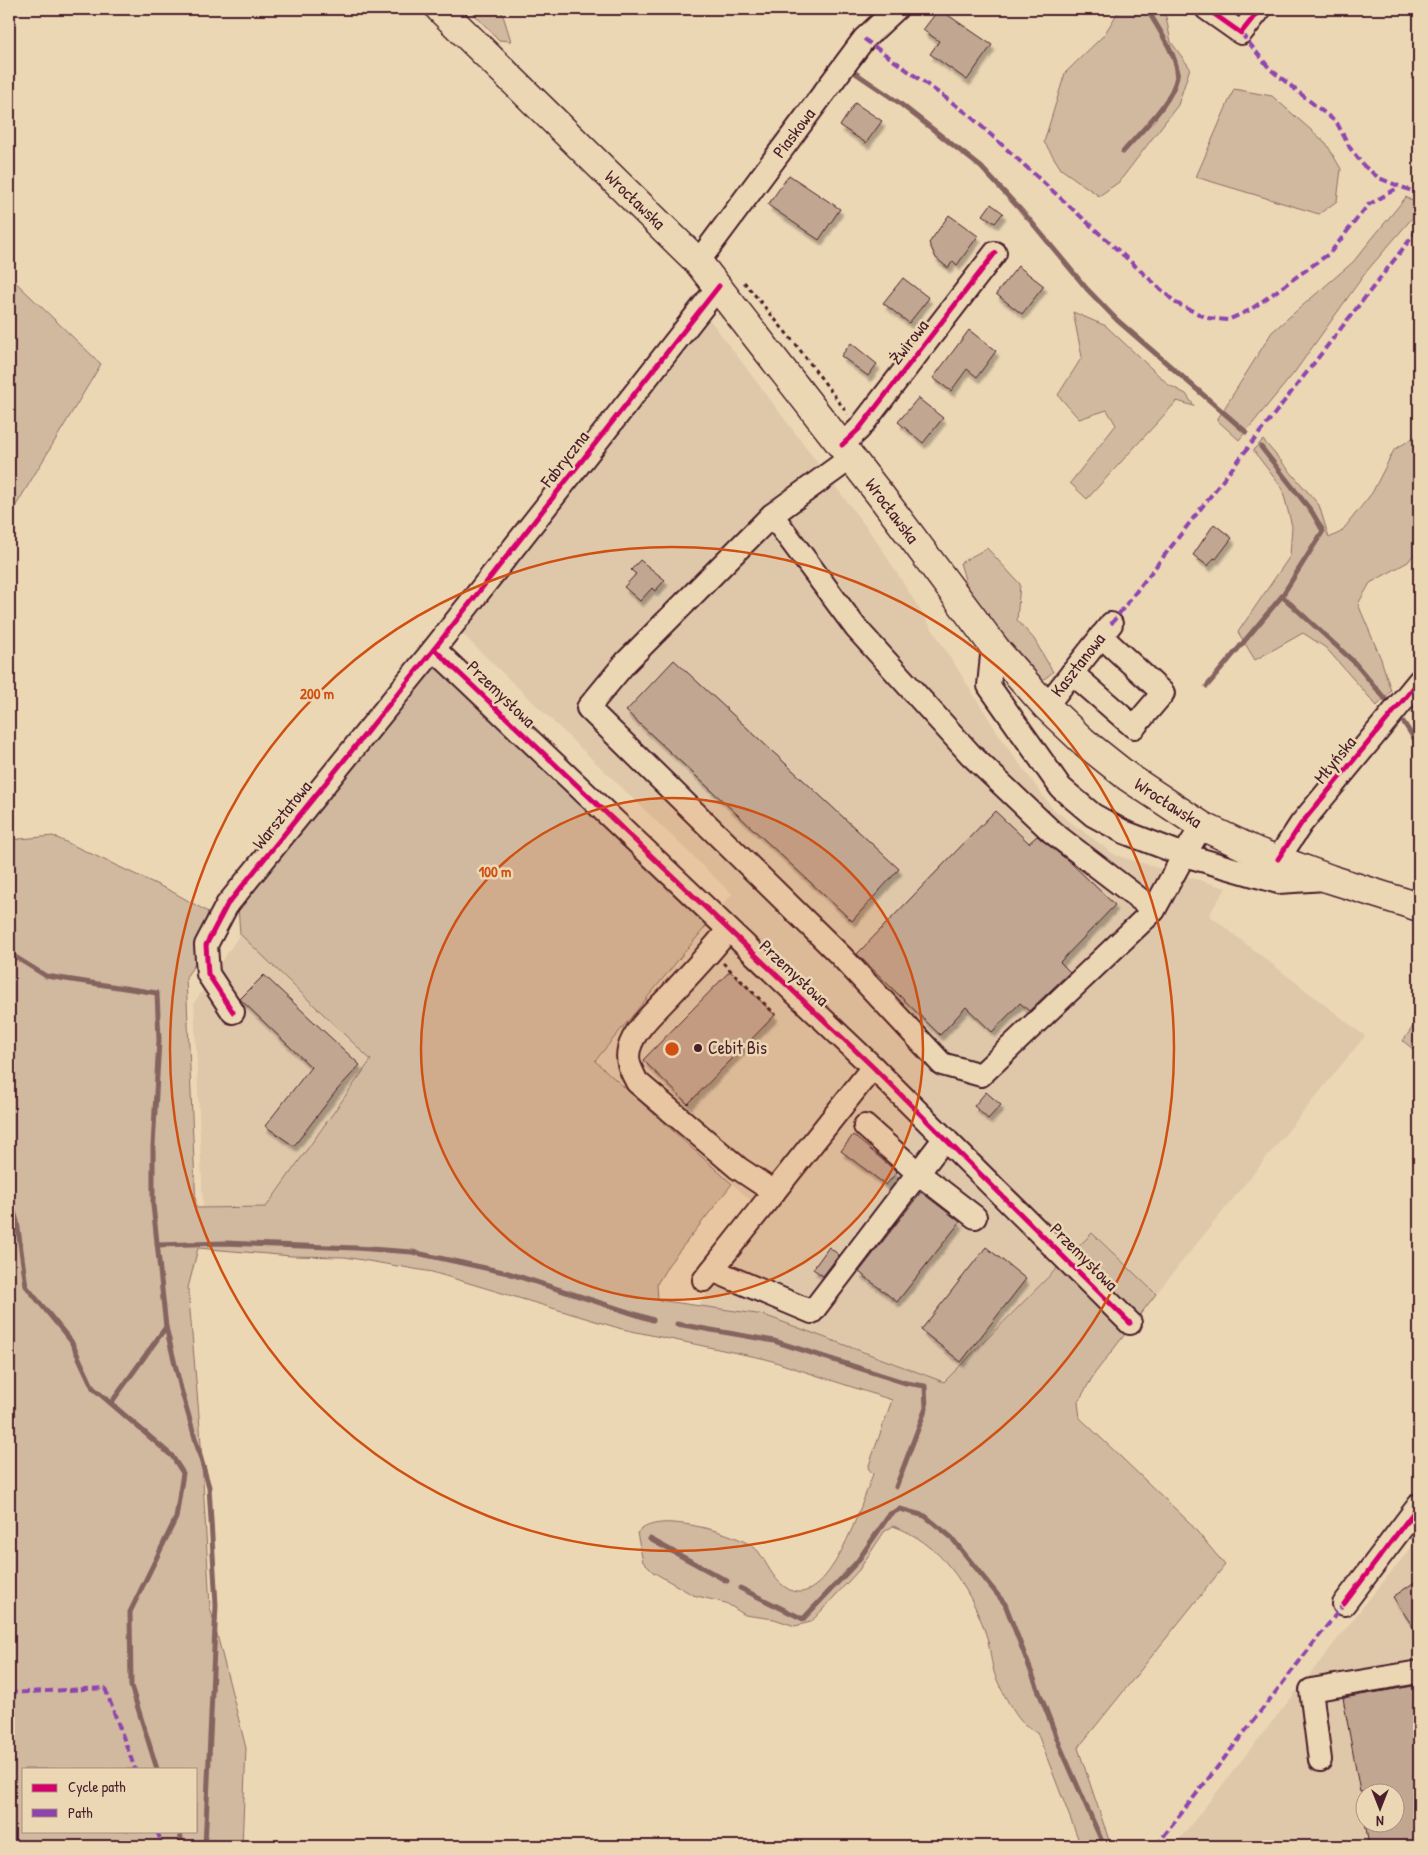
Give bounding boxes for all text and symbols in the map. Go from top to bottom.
street label: Piaskowa [767,102,821,163]
street label: Wrocławska [599,164,671,235]
street label: Żwirowa [883,314,934,370]
street label: Fabryczna [534,425,595,493]
street label: Wrocławska [860,473,925,549]
street label: Kasztanowa [1045,627,1111,702]
street label: Przemysłowa [461,655,541,733]
text: 200 m [300,683,334,704]
street label: Młyńska [1308,731,1362,789]
street label: Wrocławska [1130,771,1207,834]
street label: Warsztatowa [246,775,317,854]
text: 100 m [479,861,511,882]
street label: Przemysłowa [754,934,835,1011]
place label: Cebit Bis [708,1035,767,1060]
centre of rings [663,1040,681,1058]
marker: Cebit Bis [692,1042,704,1054]
street label: Przemysłowa [1045,1217,1124,1296]
legend [22,1768,198,1832]
text: Cycle path [68,1776,126,1797]
north arrow [1356,1782,1406,1832]
text: Path [68,1802,93,1823]
text: N [1376,1812,1384,1831]

